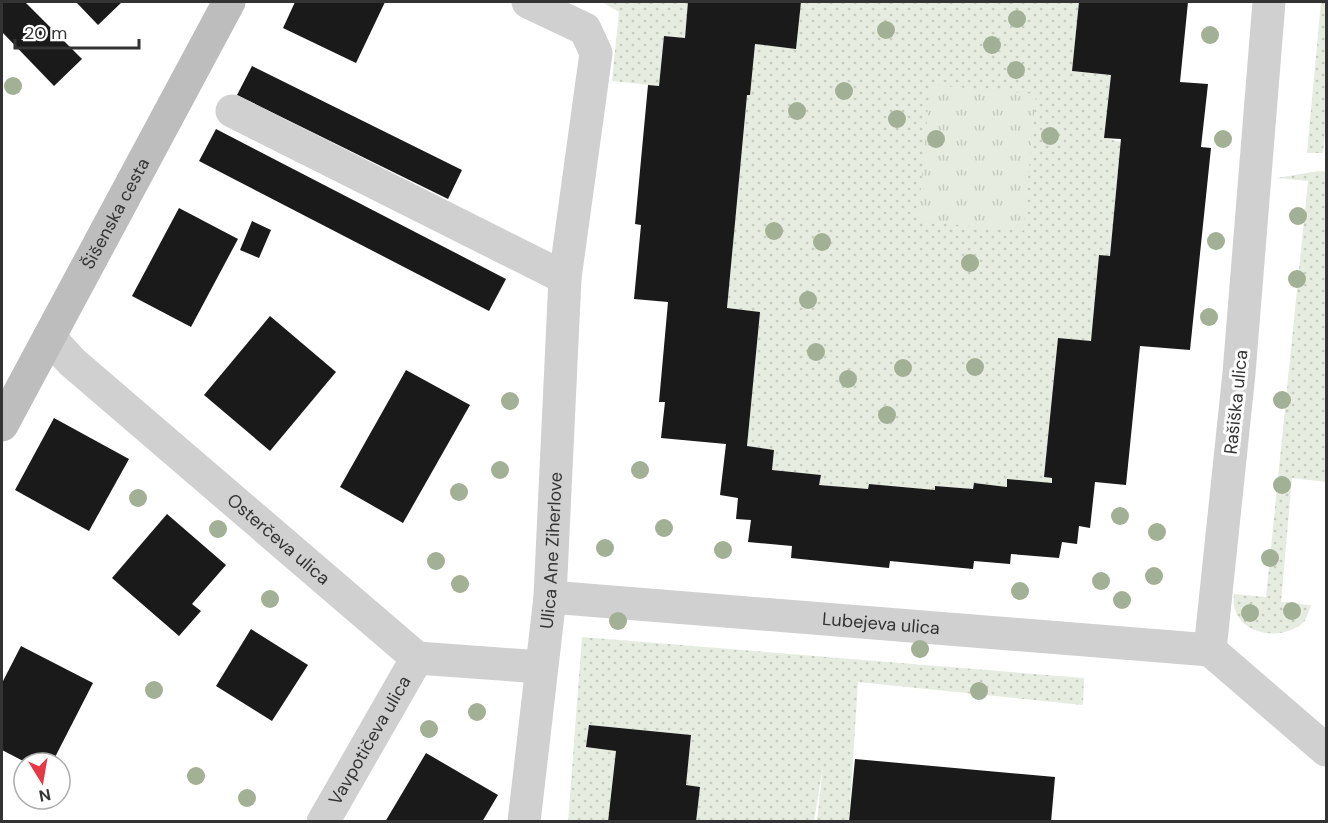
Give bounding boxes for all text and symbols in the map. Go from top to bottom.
scale bar [15,12,140,50]
text: 20 m [24,21,67,45]
street label: Šišenska cesta [76,154,155,273]
street label: Rašiška ulica [1219,349,1253,455]
street label: Ulica Ane Ziherlove [534,471,568,630]
street label: Osterčeva ulica [222,488,335,590]
street label: Lubejeva ulica [821,607,941,640]
street label: Vavpotičeva ulica [323,671,416,810]
north arrow [12,751,72,811]
text: N [37,784,52,807]

